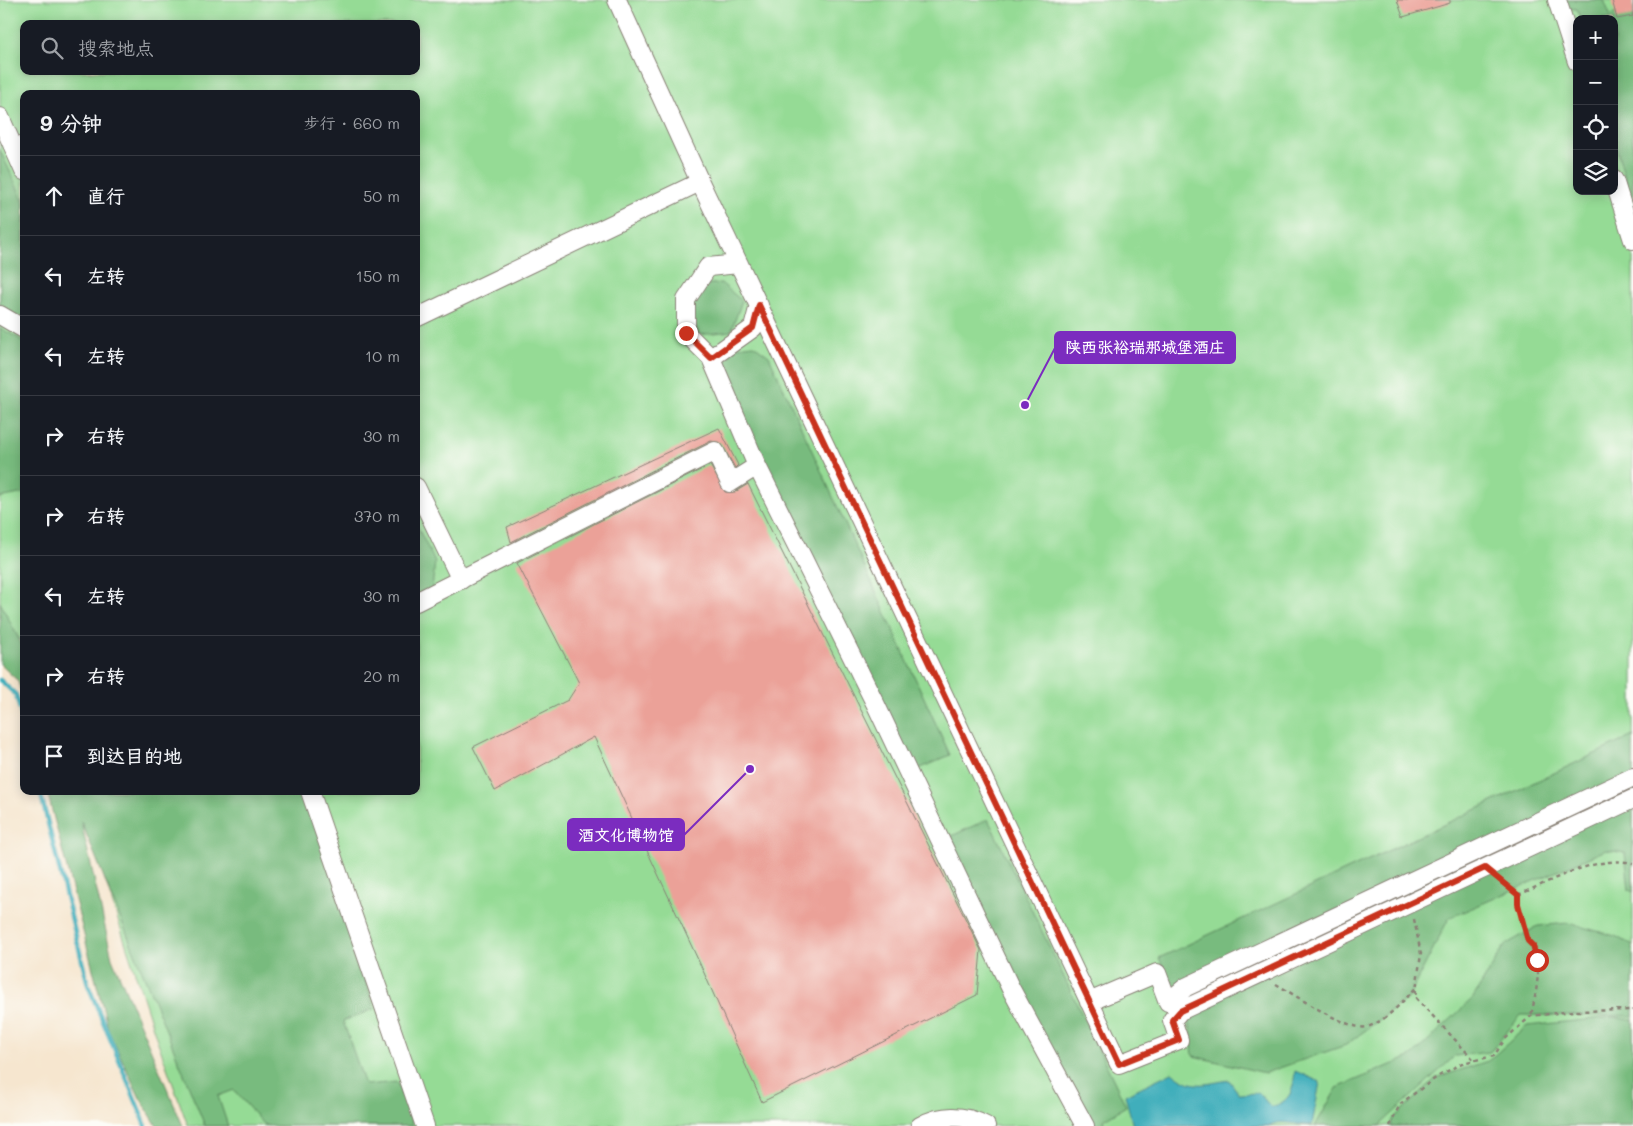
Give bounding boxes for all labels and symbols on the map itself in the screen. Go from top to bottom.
route end [675,322,698,345]
callout: 陕西张裕瑞那城堡酒庄 [1055,332,1235,363]
text: 陕西张裕瑞那城堡酒庄 [1065,336,1225,357]
callout: 酒文化博物馆 [568,819,684,850]
text: 酒文化博物馆 [578,824,674,845]
route start [1526,949,1549,972]

